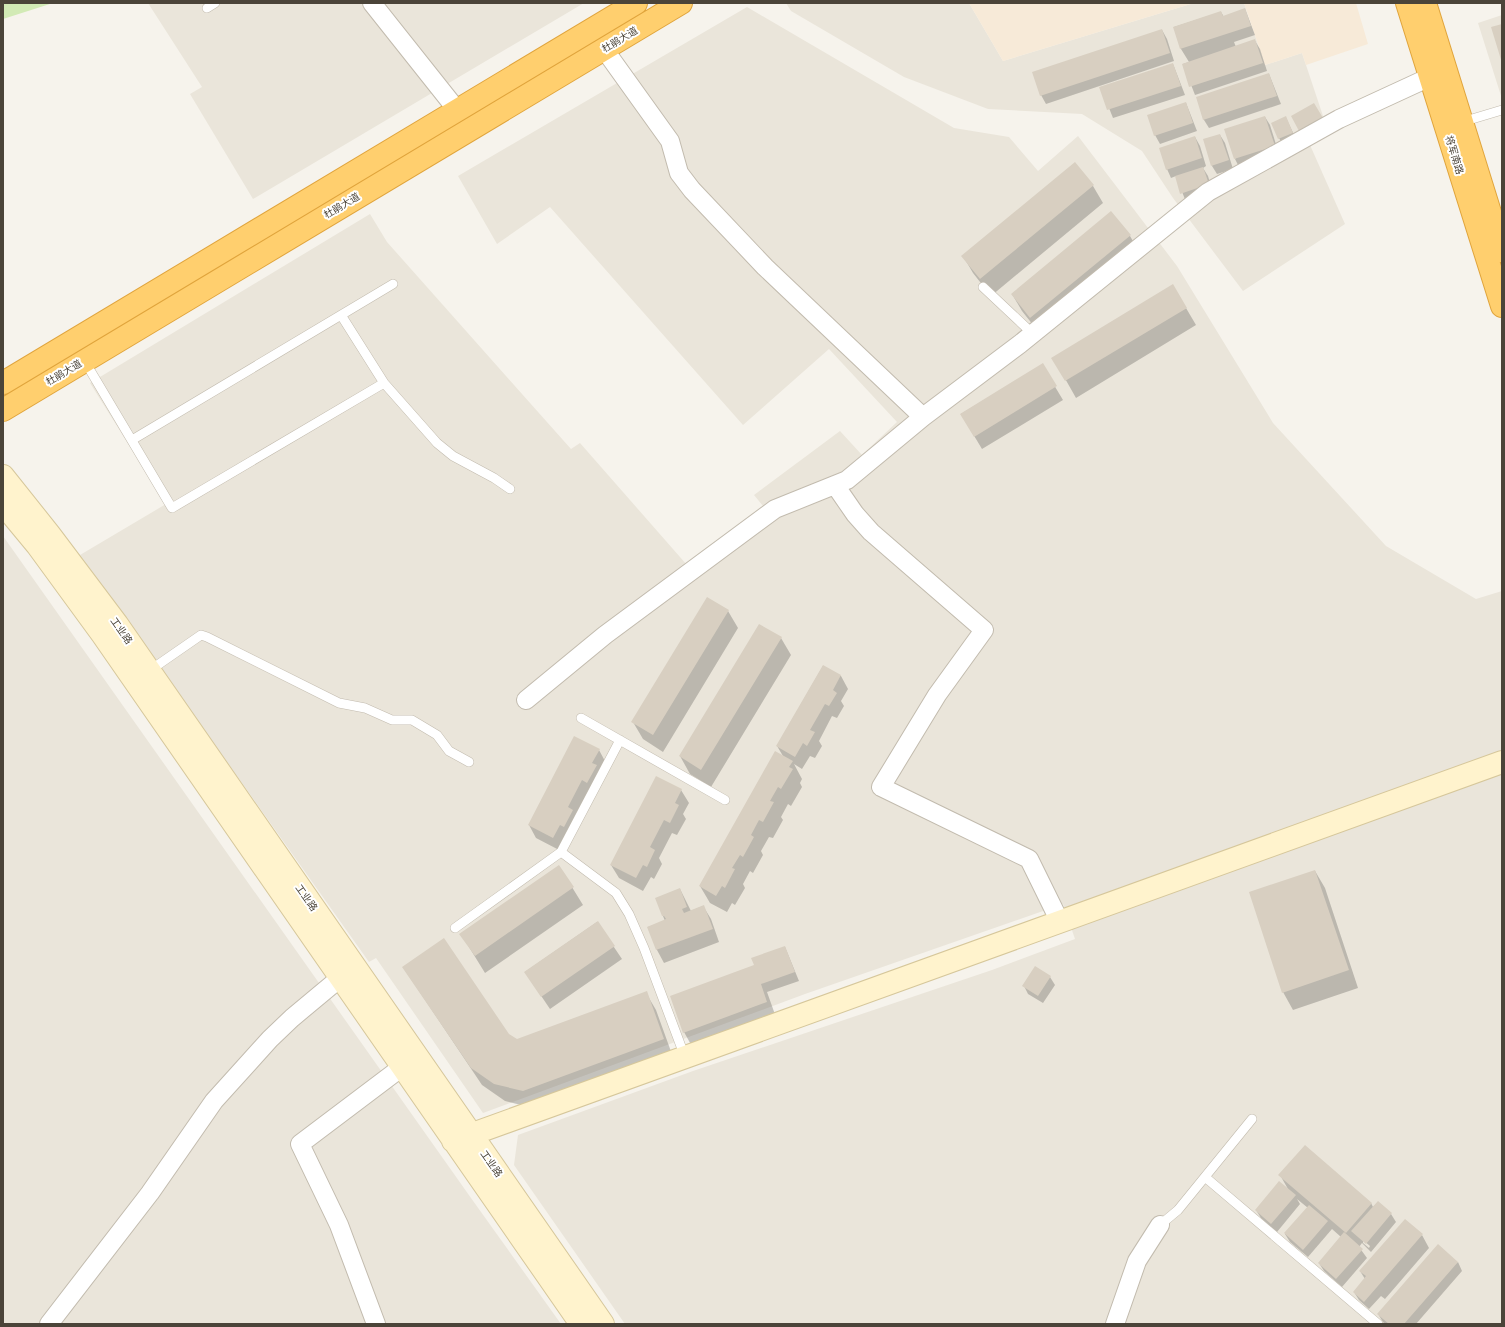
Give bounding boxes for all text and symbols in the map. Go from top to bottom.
street label: 杜鹃大道 [600,25,640,55]
street label: 将军南路 [1442,134,1466,176]
street label: 杜鹃大道 [322,191,362,221]
street label: 杜鹃大道 [44,358,84,388]
street label: 工业路 [107,615,135,647]
street label: 工业路 [292,882,320,914]
street label: 工业路 [477,1148,505,1180]

